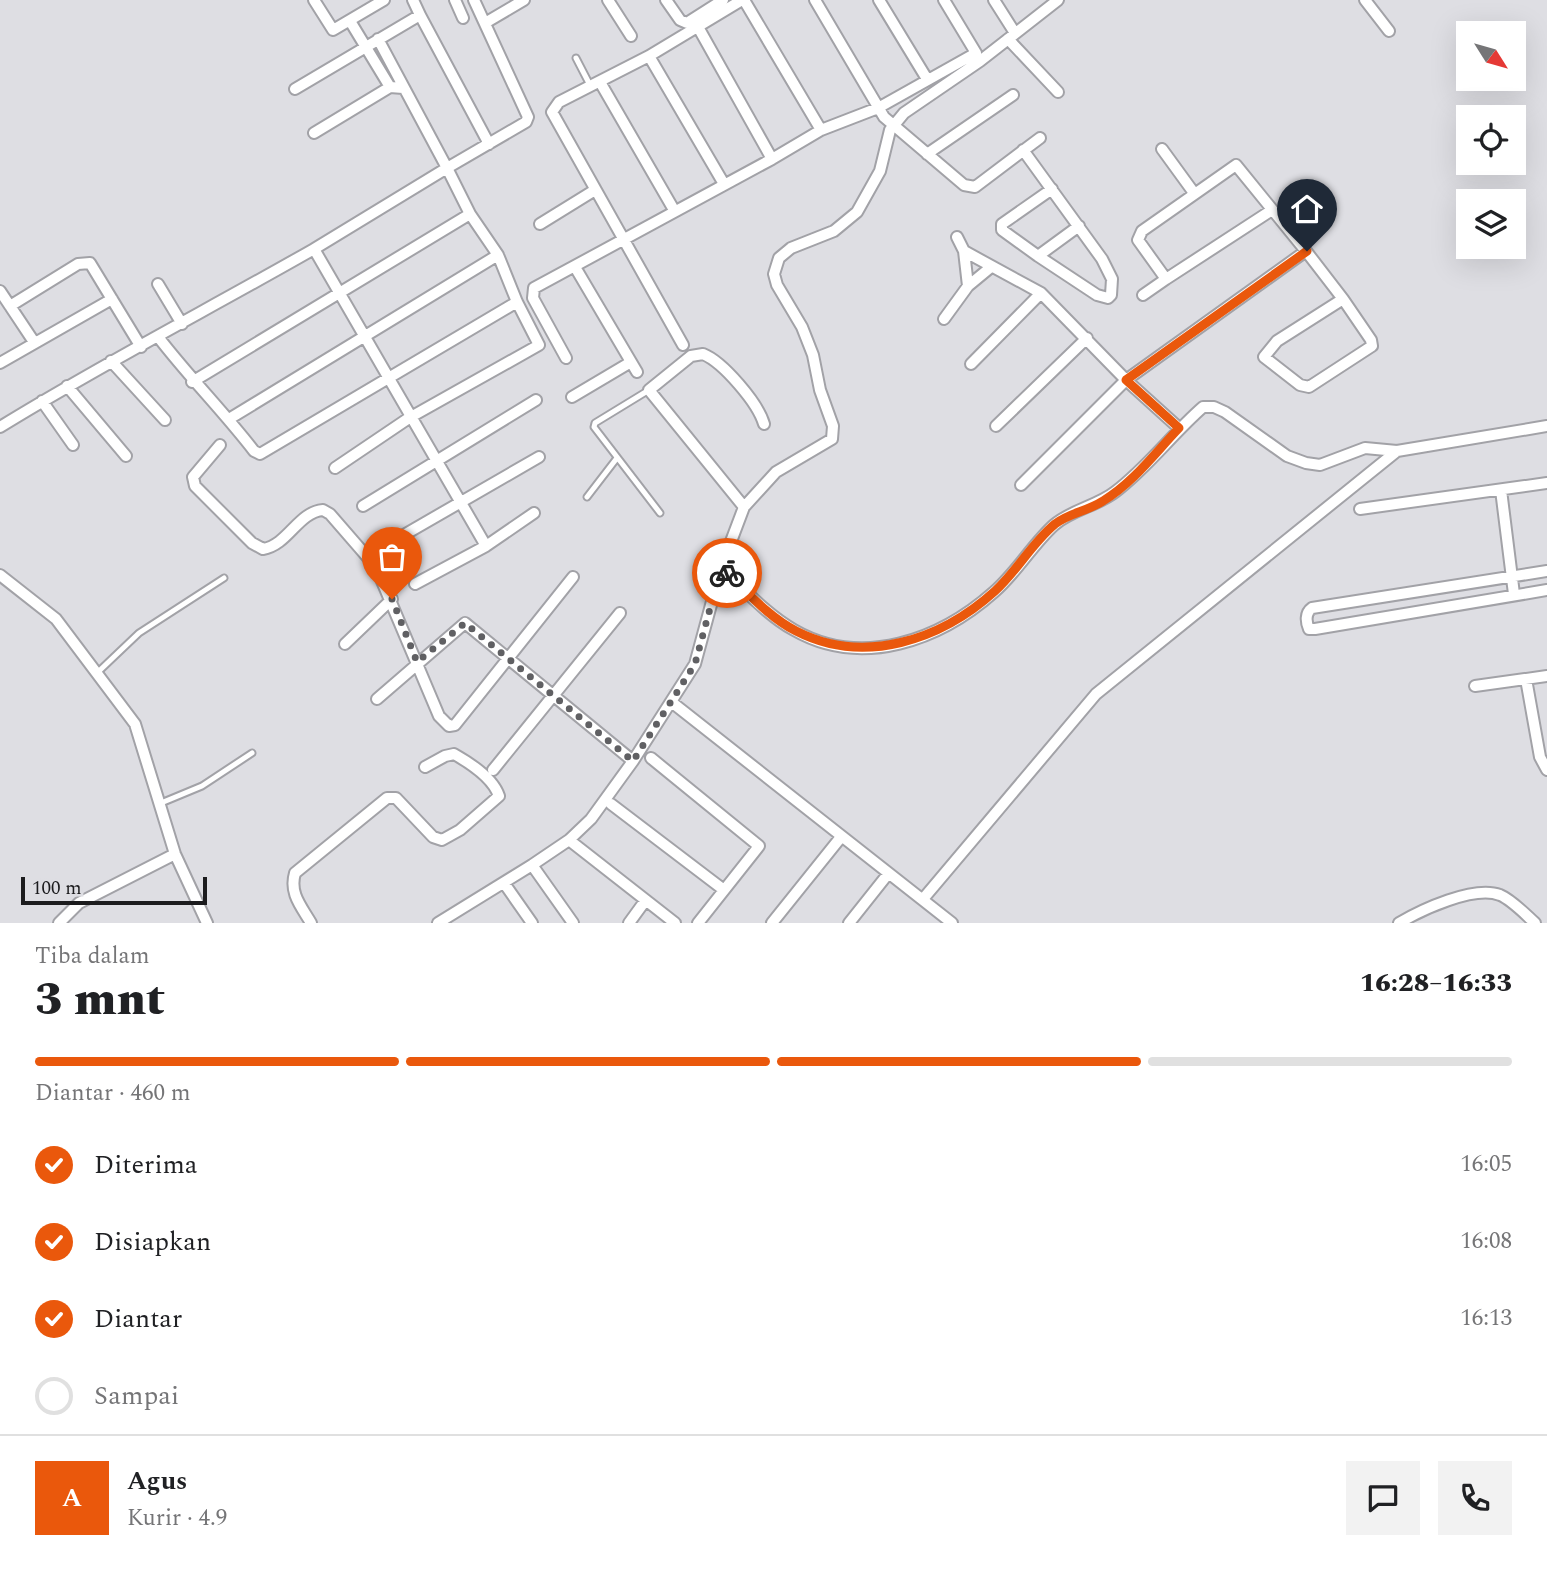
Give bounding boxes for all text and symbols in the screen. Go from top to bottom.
north arrow [1456,21,1526,91]
map controls [1456,21,1526,259]
button: locate [1456,105,1526,175]
pin [1277,179,1337,251]
button: layers [1456,189,1526,259]
icon: home [1288,190,1326,228]
pin [362,527,422,599]
icon: bag [373,538,411,576]
courier [692,538,762,608]
icon: bike [708,554,746,592]
scale bar [21,874,206,906]
text: 100 m [32,874,82,903]
text: Tiba dalam [35,939,149,974]
text: 16:28–16:33 [1360,963,1512,1003]
text: 3 mnt [35,965,165,1035]
text: Diantar · 460 m [35,1076,190,1111]
text: Diterima [94,1145,197,1185]
icon: check [35,1146,73,1184]
text: 16:05 [1460,1147,1512,1182]
text: Disiapkan [94,1222,211,1262]
icon: check [35,1223,73,1261]
text: 16:08 [1460,1224,1512,1259]
text: Diantar [94,1299,182,1339]
icon: check [35,1300,73,1338]
text: 16:13 [1460,1301,1512,1336]
text: Sampai [94,1376,179,1416]
text: Agus [127,1461,187,1501]
button: chat [1346,1461,1420,1535]
button: phone [1438,1461,1512,1535]
text: A [62,1478,82,1518]
text: Kurir · 4.9 [127,1501,227,1536]

